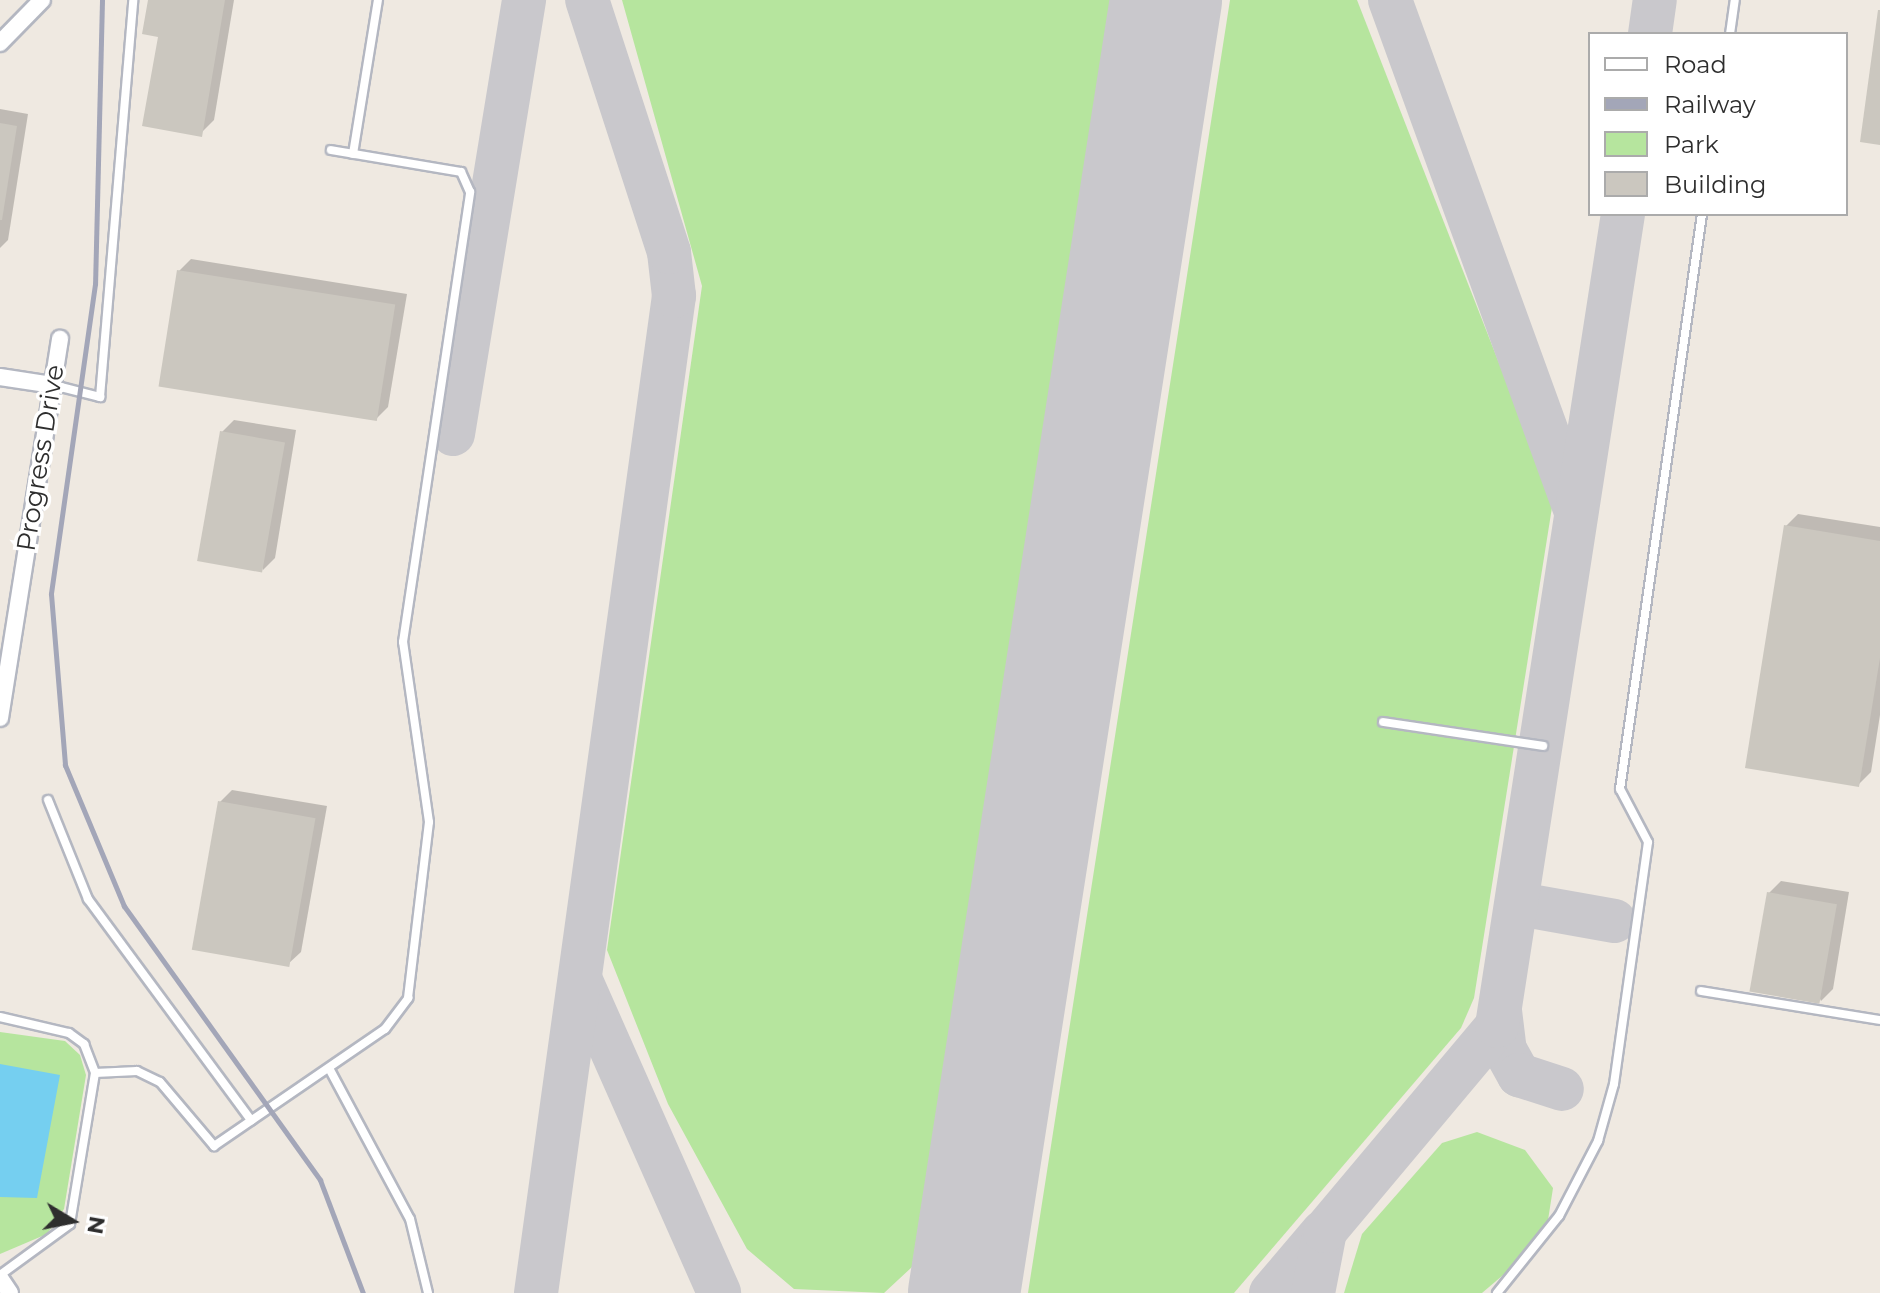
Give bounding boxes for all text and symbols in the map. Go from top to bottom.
legend [1588,32,1848,216]
text: Road [1664,50,1727,79]
text: Railway [1664,90,1756,119]
text: Park [1664,130,1719,159]
text: Building [1664,170,1767,199]
street label: Progress Drive [11,363,71,553]
north arrow [32,1181,112,1261]
text: N [81,1214,111,1236]

